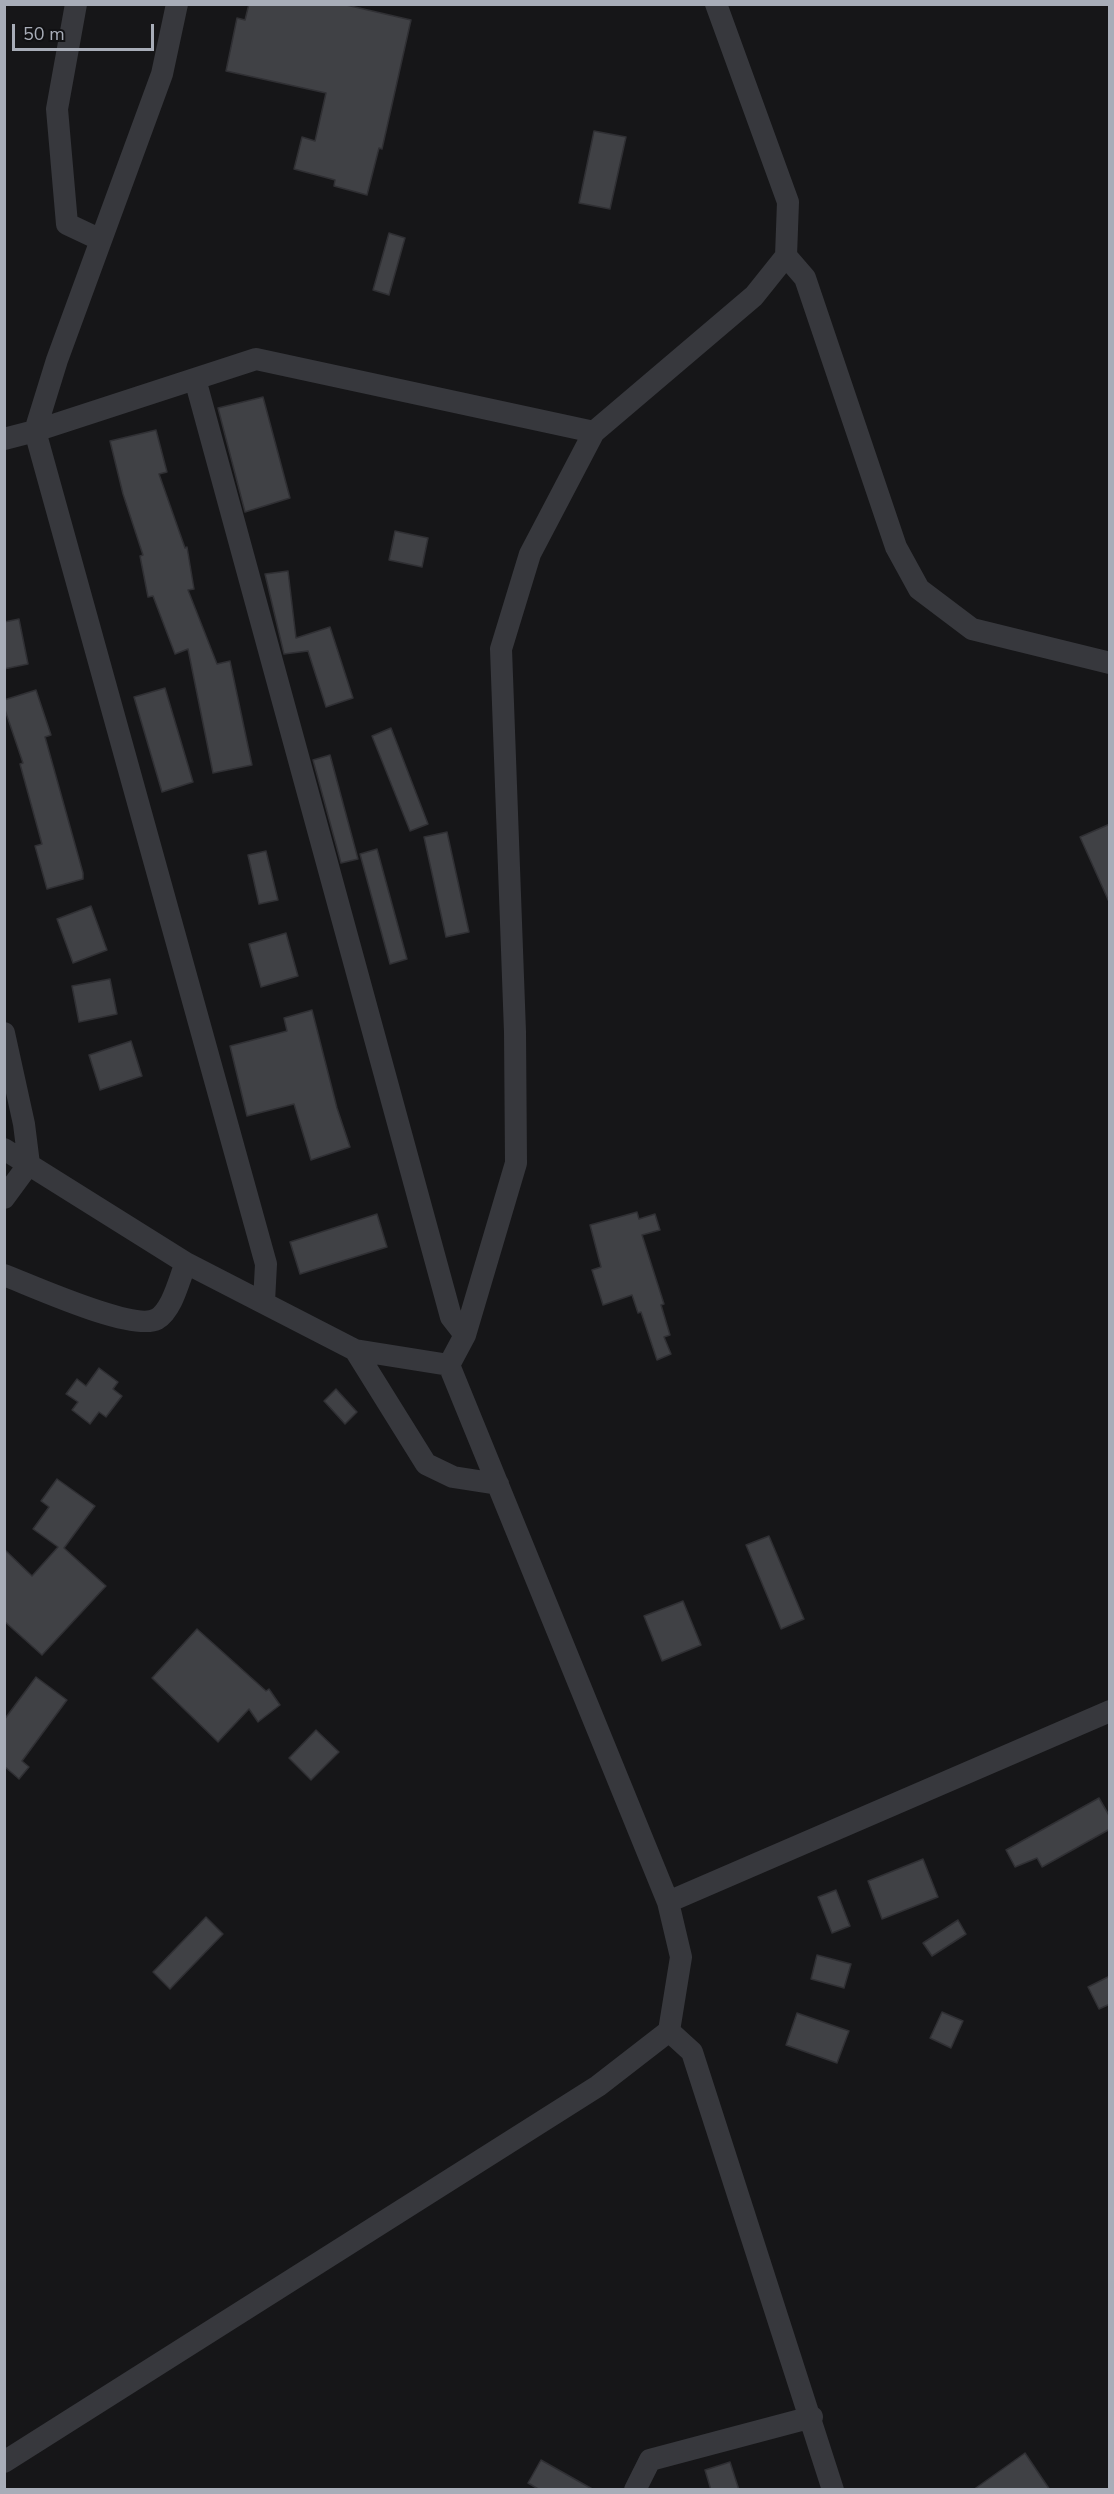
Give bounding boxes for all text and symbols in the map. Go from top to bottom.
scale bar [15,12,158,50]
text: 50 m [23,22,65,46]

